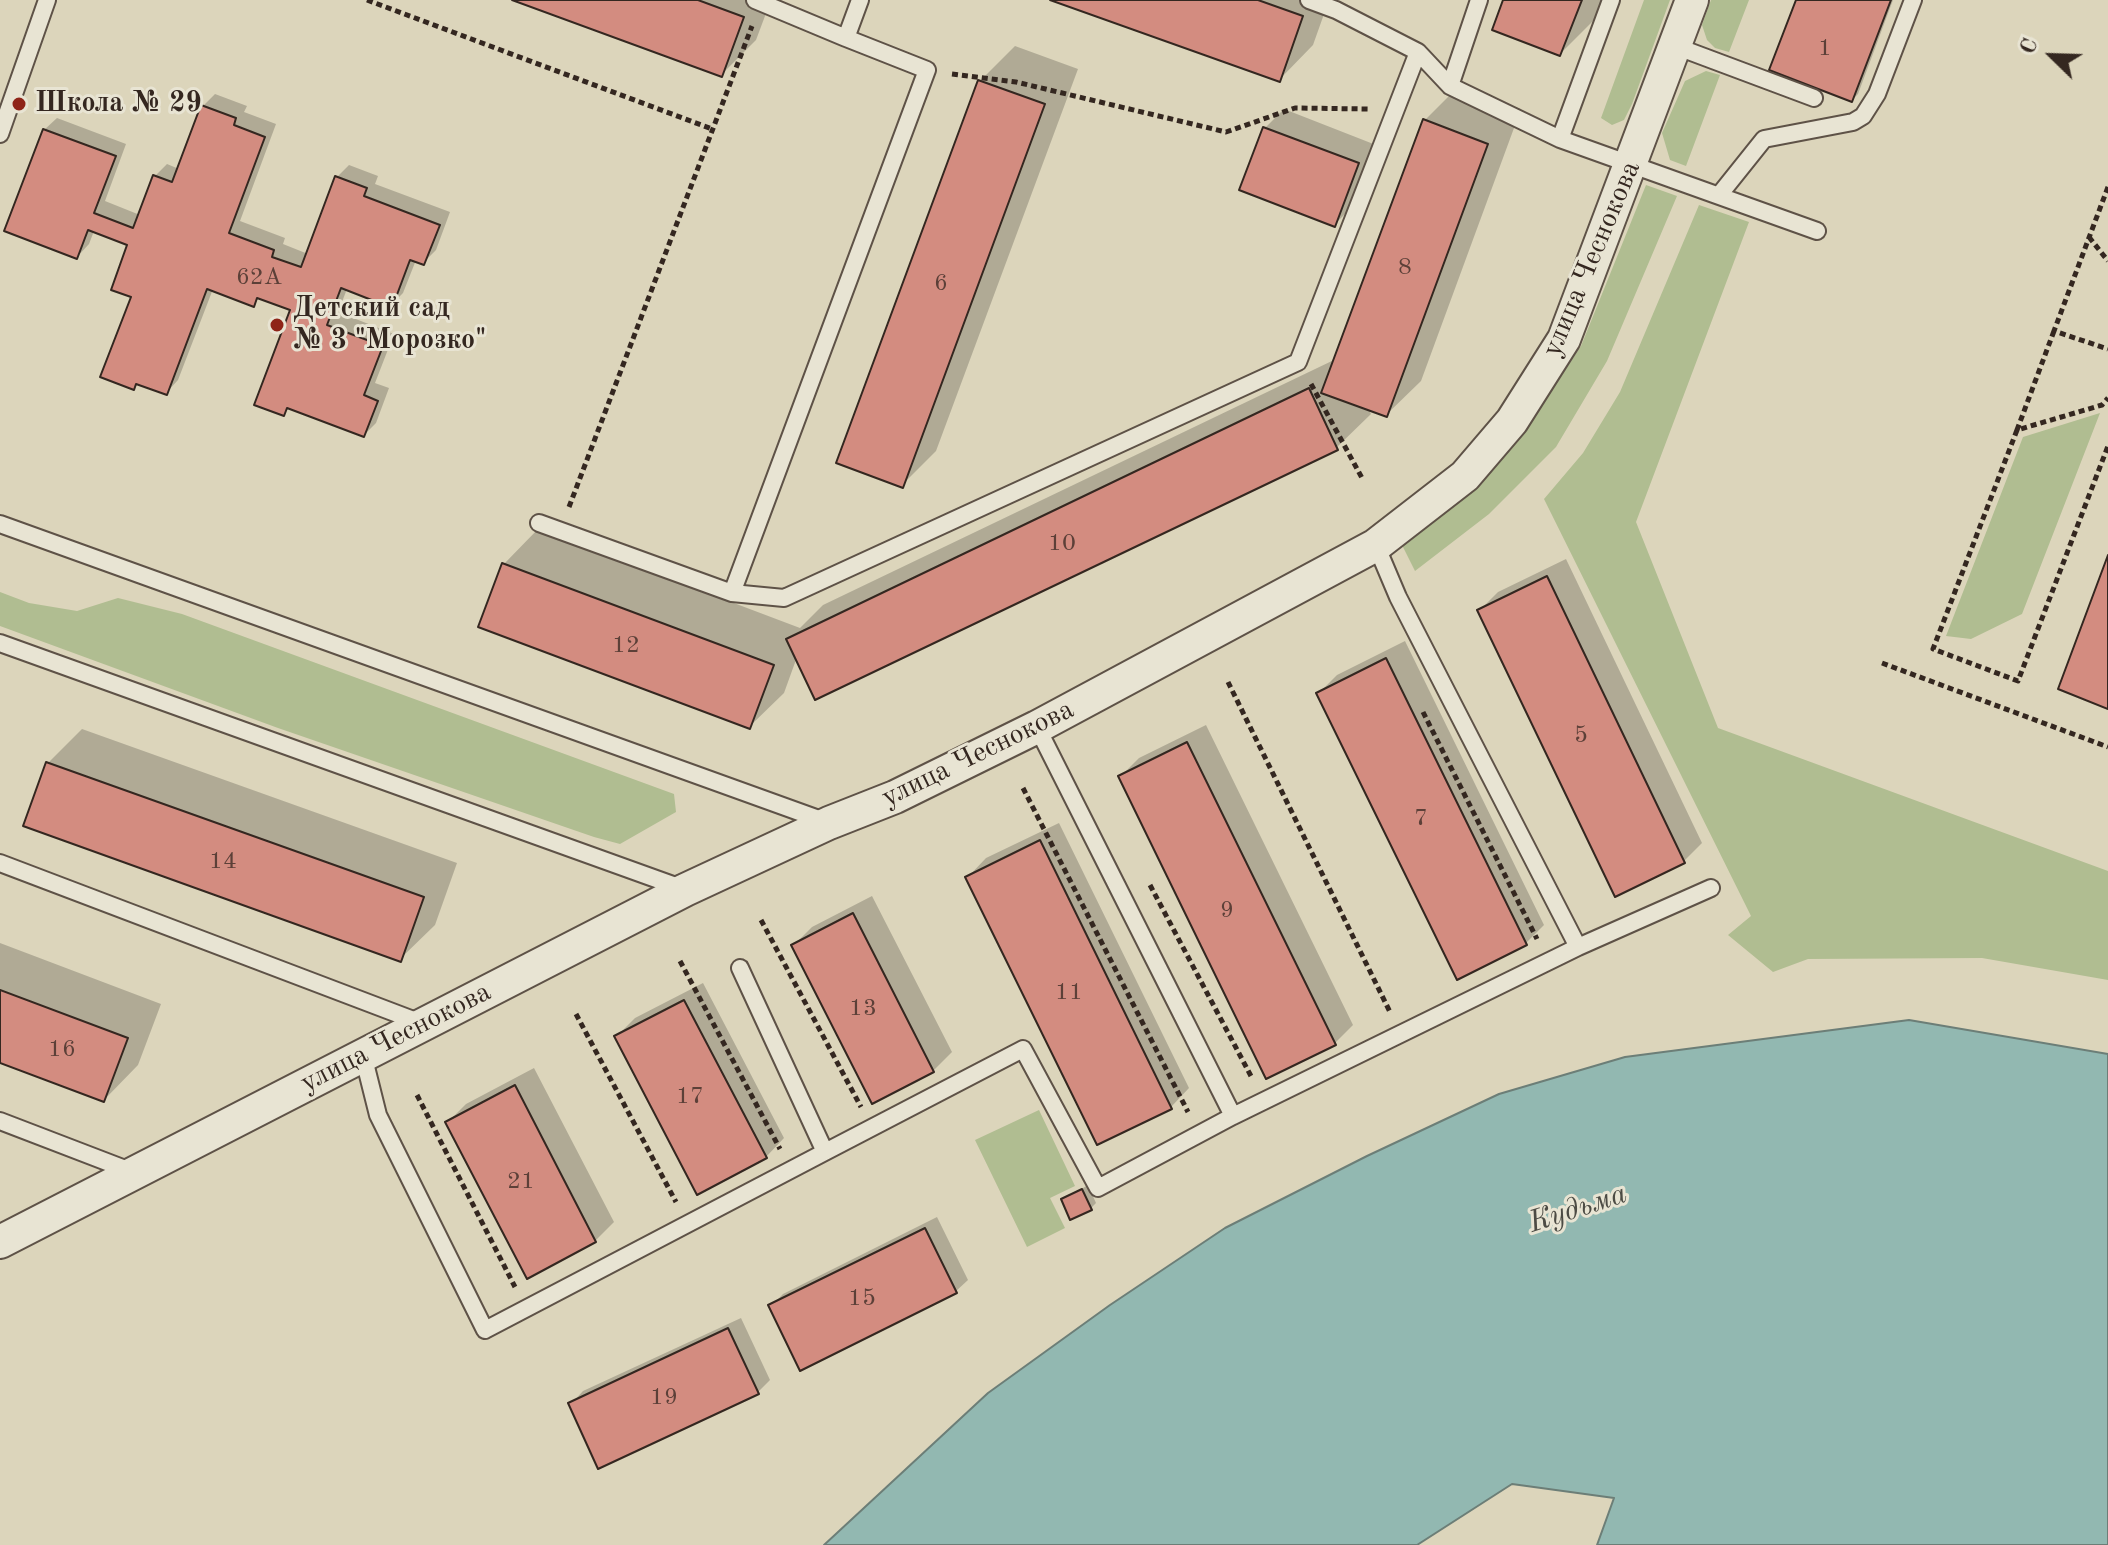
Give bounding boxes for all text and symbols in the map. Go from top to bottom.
north arrow [2012,16,2092,96]
house number: 1 [1818,35,1832,63]
text: С [2017,36,2043,58]
place label: Школа № 29 [35,87,202,121]
marker: Школа № 29 [10,95,28,113]
street label: улица Чеснокова [1536,156,1648,362]
house number: 8 [1398,254,1412,282]
house number: 62А [236,264,282,292]
house number: 6 [934,270,948,298]
place label: Детский сад № 3 "Морозко" [293,292,486,358]
marker: Детский сад № 3 "Морозко" [268,316,286,334]
house number: 10 [1048,530,1076,558]
house number: 12 [612,632,640,660]
street label: улица Чеснокова [876,693,1080,815]
house number: 5 [1574,722,1588,750]
house number: 7 [1414,805,1428,833]
house number: 14 [209,848,237,876]
house number: 9 [1220,897,1234,925]
street label: улица Чеснокова [295,975,497,1101]
house number: 11 [1055,979,1083,1007]
house number: 13 [849,995,877,1023]
house number: 16 [48,1036,76,1064]
house number: 17 [676,1083,704,1111]
house number: 21 [507,1168,535,1196]
water label: Кудьма [1524,1176,1632,1242]
house number: 15 [848,1285,876,1313]
house number: 19 [650,1384,678,1412]

